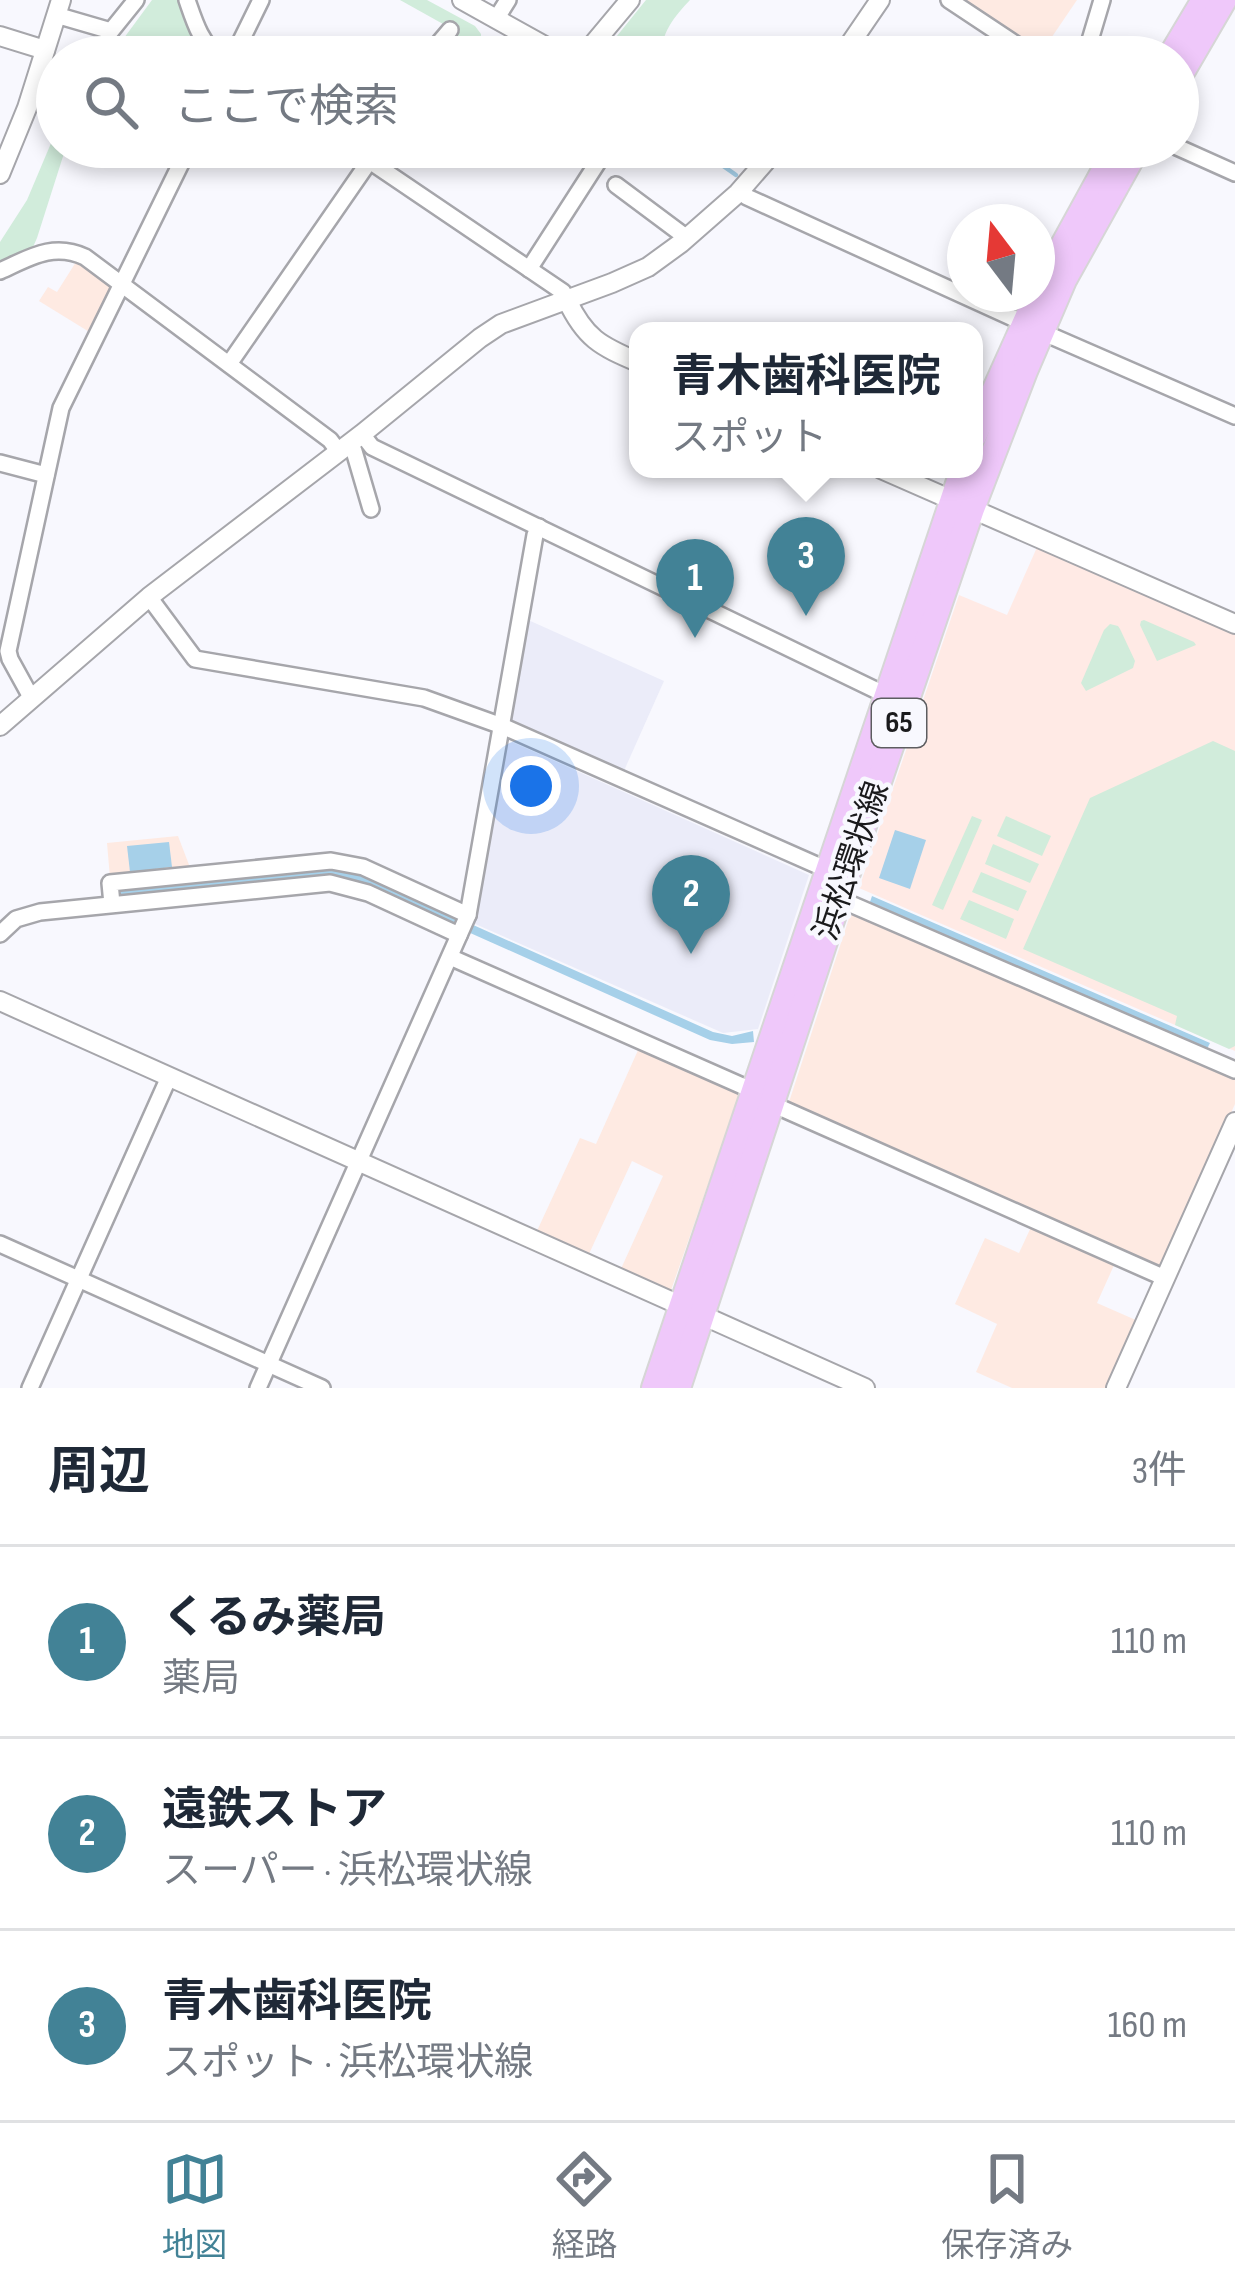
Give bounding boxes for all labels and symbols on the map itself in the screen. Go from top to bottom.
north arrow [947,204,1055,312]
pin: 3 [767,517,845,616]
pin: 1 [656,539,734,638]
road number: 65 [872,699,926,747]
your location [501,756,561,816]
street label: 浜松環状線 [806,776,898,946]
pin: 2 [652,855,730,954]

